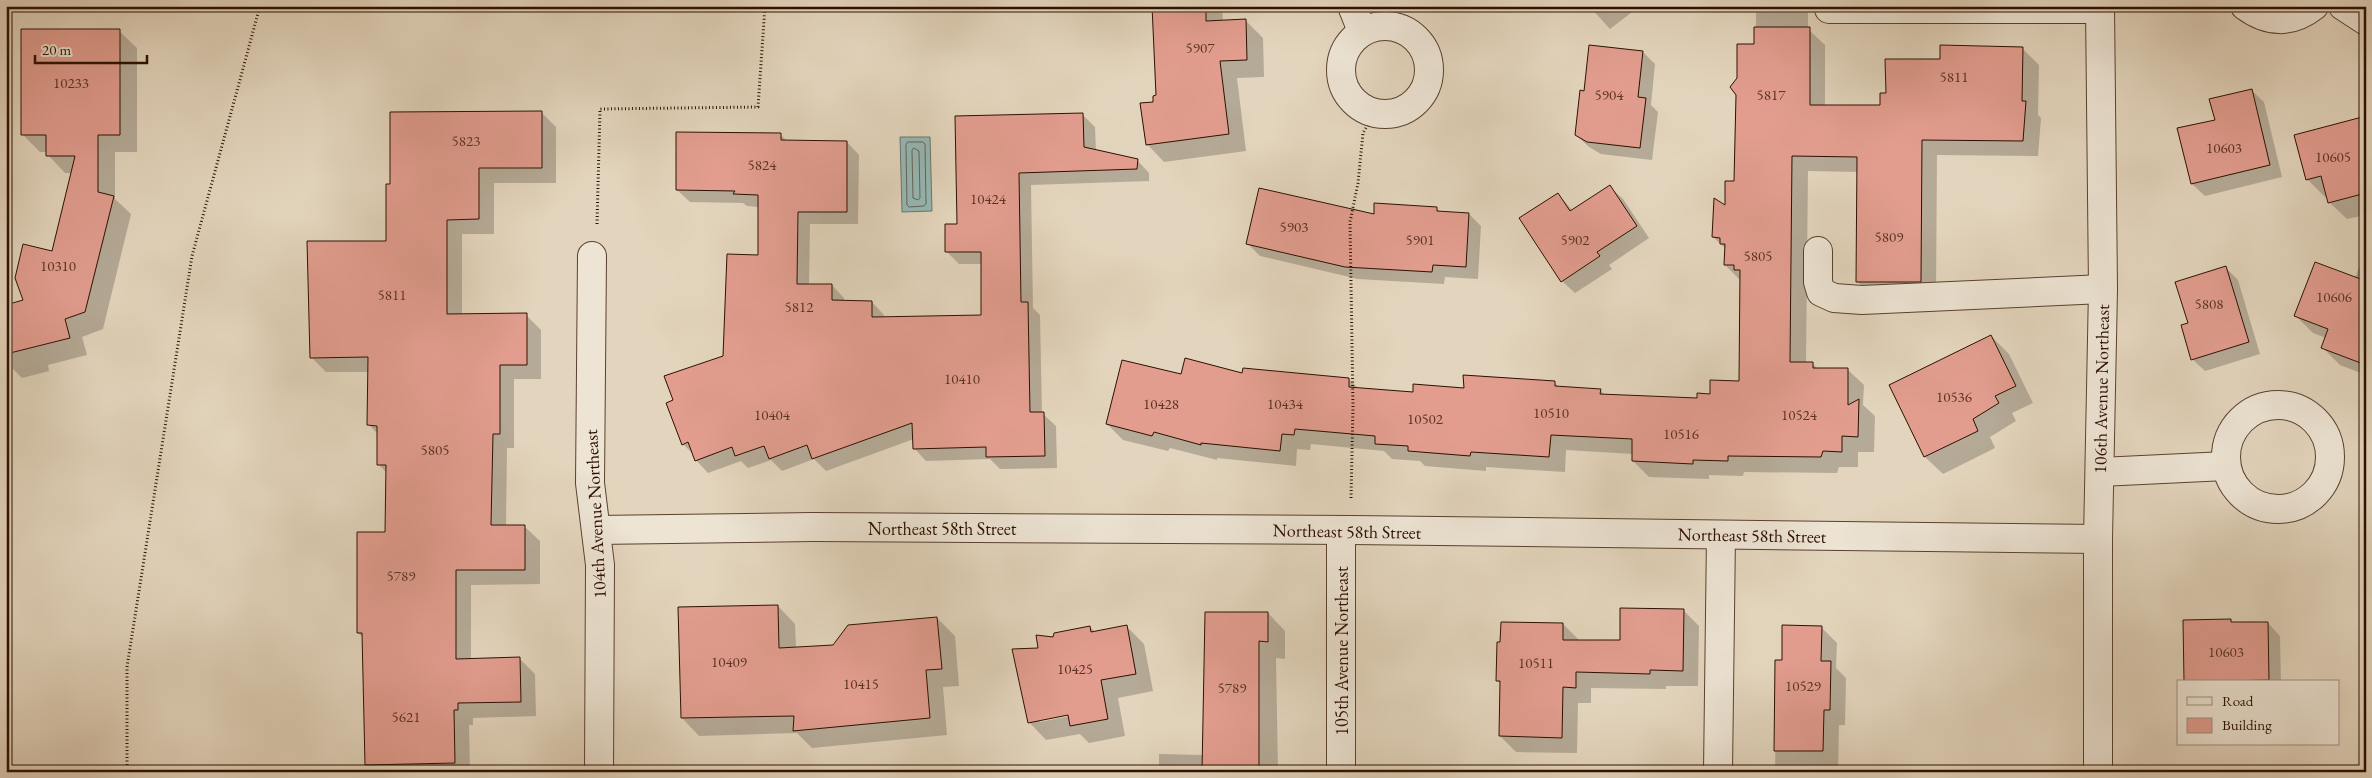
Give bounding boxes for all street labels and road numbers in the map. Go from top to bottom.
street label: 106th Avenue Northeast [2088,304,2114,474]
street label: 104th Avenue Northeast [579,428,611,599]
street label: Northeast 58th Street [868,517,1017,540]
street label: Northeast 58th Street [1272,518,1422,544]
street label: Northeast 58th Street [1677,522,1827,548]
street label: 105th Avenue Northeast [1330,566,1353,736]

